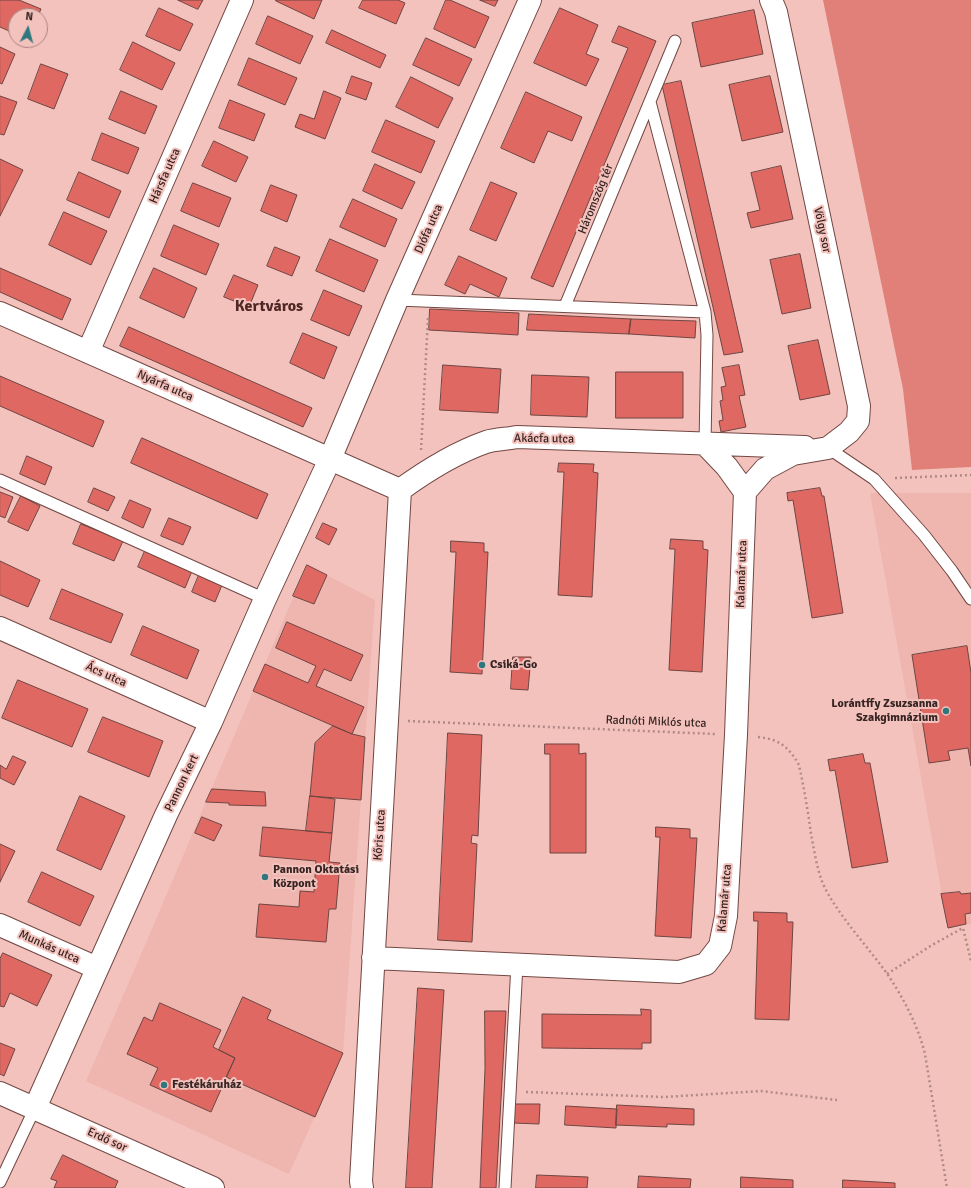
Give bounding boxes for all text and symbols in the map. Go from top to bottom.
north arrow [8,8,48,48]
text: N [25,10,34,23]
street label: Hársfa utca [146,146,184,206]
street label: Háromszög tér [575,162,617,236]
street label: Diófa utca [412,202,446,256]
street label: Völgy sor [810,206,834,254]
district label: Kertváros [235,297,303,317]
street label: Nyárfa utca [135,367,195,405]
street label: Akácfa utca [514,431,574,447]
street label: Kalamár utca [734,540,750,608]
place label: Csiká-Go [490,658,537,672]
street label: Ács utca [83,660,129,690]
marker: Csiká-Go [477,660,487,670]
place label: Lorántffy Zsuzsanna Szakgimnázium [831,697,938,725]
marker: Lorántffy Zsuzsanna Szakgimnázium [941,706,951,716]
street label: Radnóti Miklós utca [605,713,707,731]
street label: Pannon kert [162,752,202,814]
street label: Kőris utca [371,809,389,861]
place label: Pannon Oktatási Központ [273,863,359,891]
street label: Kalamár utca [715,864,735,932]
marker: Pannon Oktatási Központ [260,872,270,882]
street label: Munkás utca [16,927,82,967]
place label: Festékáruház [172,1078,241,1092]
marker: Festékáruház [159,1080,169,1090]
street label: Erdő sor [85,1125,129,1155]

